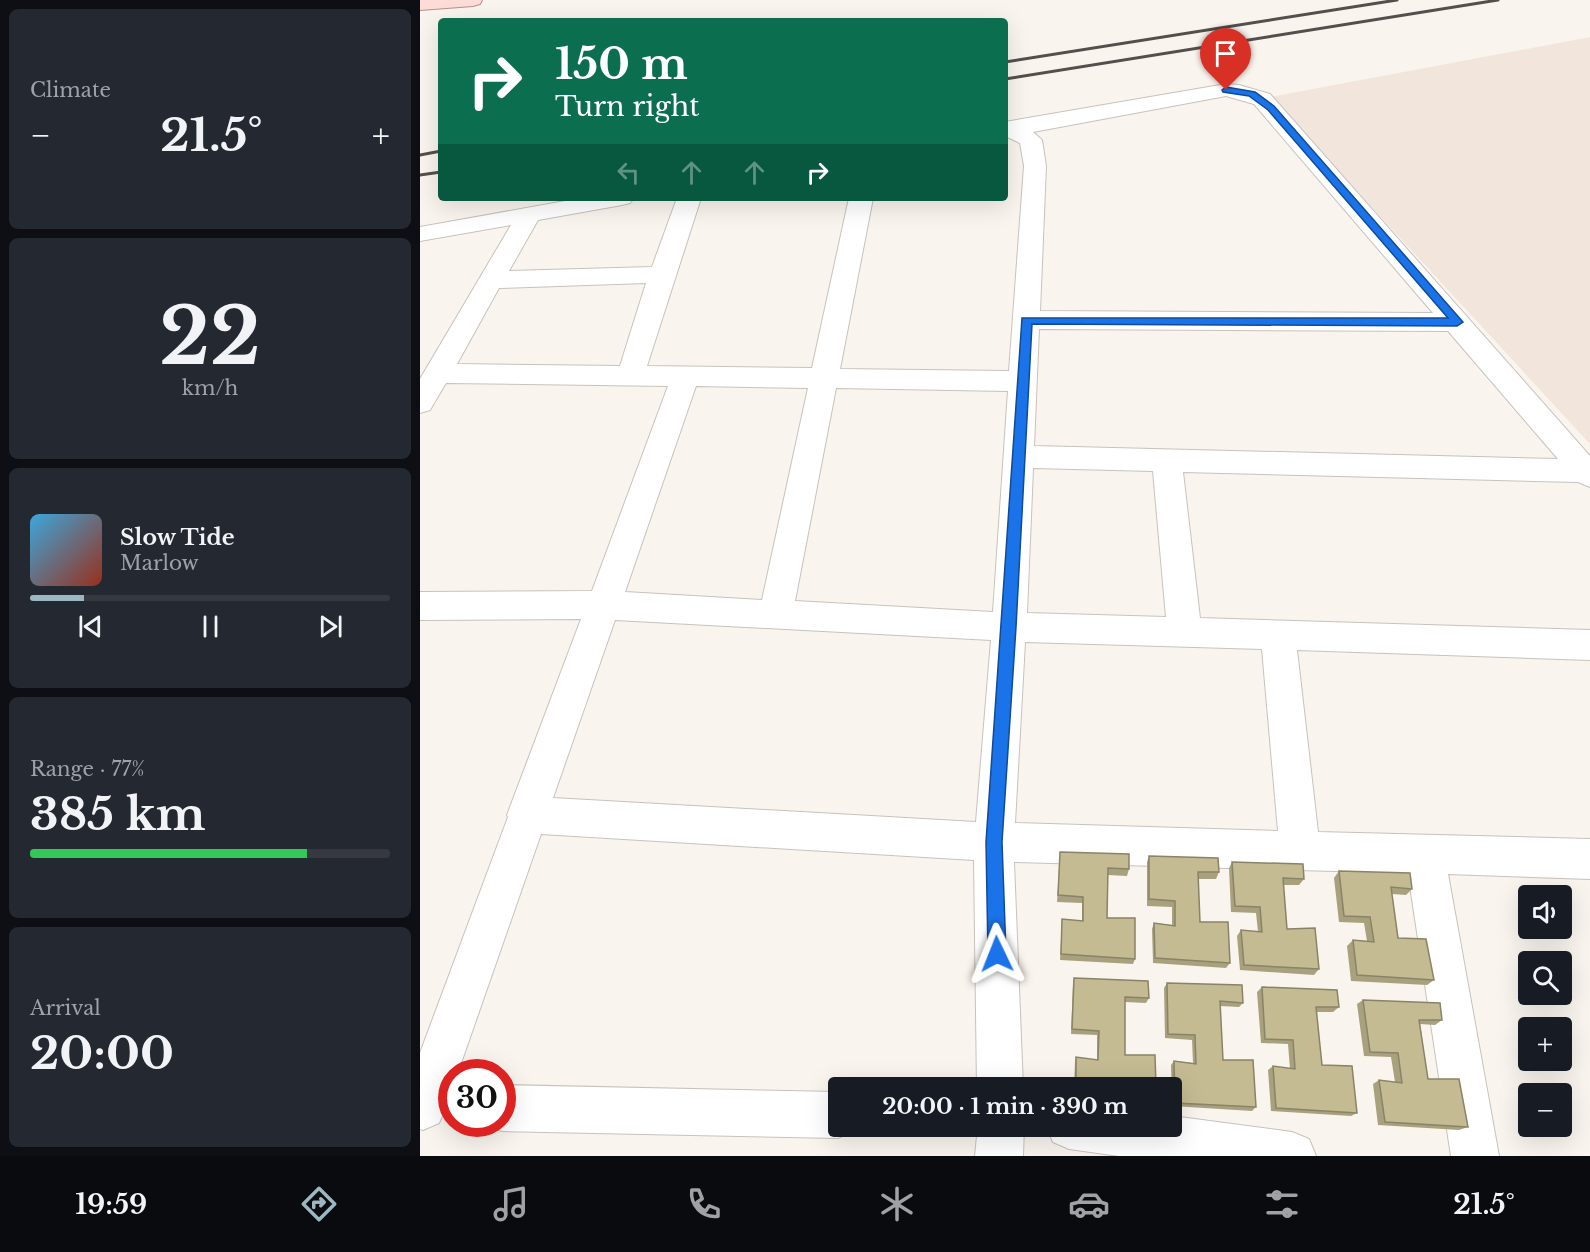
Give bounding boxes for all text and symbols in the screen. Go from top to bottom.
pin [1200,28,1251,90]
icon: arrive [1209,37,1242,70]
text: 150 m [555,38,688,90]
icon: right [456,42,534,120]
text: Climate [30,78,111,102]
text: Turn right [555,90,699,123]
text: 21.5° [160,107,263,163]
text: − [30,115,51,156]
text: + [372,115,390,156]
icon: left [612,156,645,189]
icon: ahead [675,156,708,189]
icon: ahead [738,156,771,189]
icon: right [801,156,834,189]
text: 22 [159,288,261,385]
text: km/h [182,376,238,400]
text: Slow Tide [120,524,235,551]
text: Marlow [120,551,199,575]
icon: previous [74,610,107,643]
icon: pause [194,610,227,643]
icon: next [314,610,347,643]
text: Range · 77% [30,757,145,781]
text: 385 km [30,786,206,842]
map controls [1518,885,1572,1137]
button: sound [1518,885,1572,939]
position arrow [965,922,1029,986]
button: search [1518,951,1572,1005]
text: Arrival [30,996,101,1020]
button: + [1518,1017,1572,1071]
text: 20:00 [30,1025,174,1081]
speed limit sign: 30 [438,1059,516,1137]
button: − [1518,1083,1572,1137]
text: 20:00 · 1 min · 390 m [882,1093,1128,1120]
icon: directions [298,1183,340,1225]
icon: music [490,1183,532,1225]
icon: phone [683,1183,725,1225]
icon: climate [876,1183,918,1225]
icon: car [1068,1183,1110,1225]
icon: filters [1261,1183,1303,1225]
text: 19:59 [75,1188,147,1221]
text: 21.5° [1453,1188,1515,1221]

